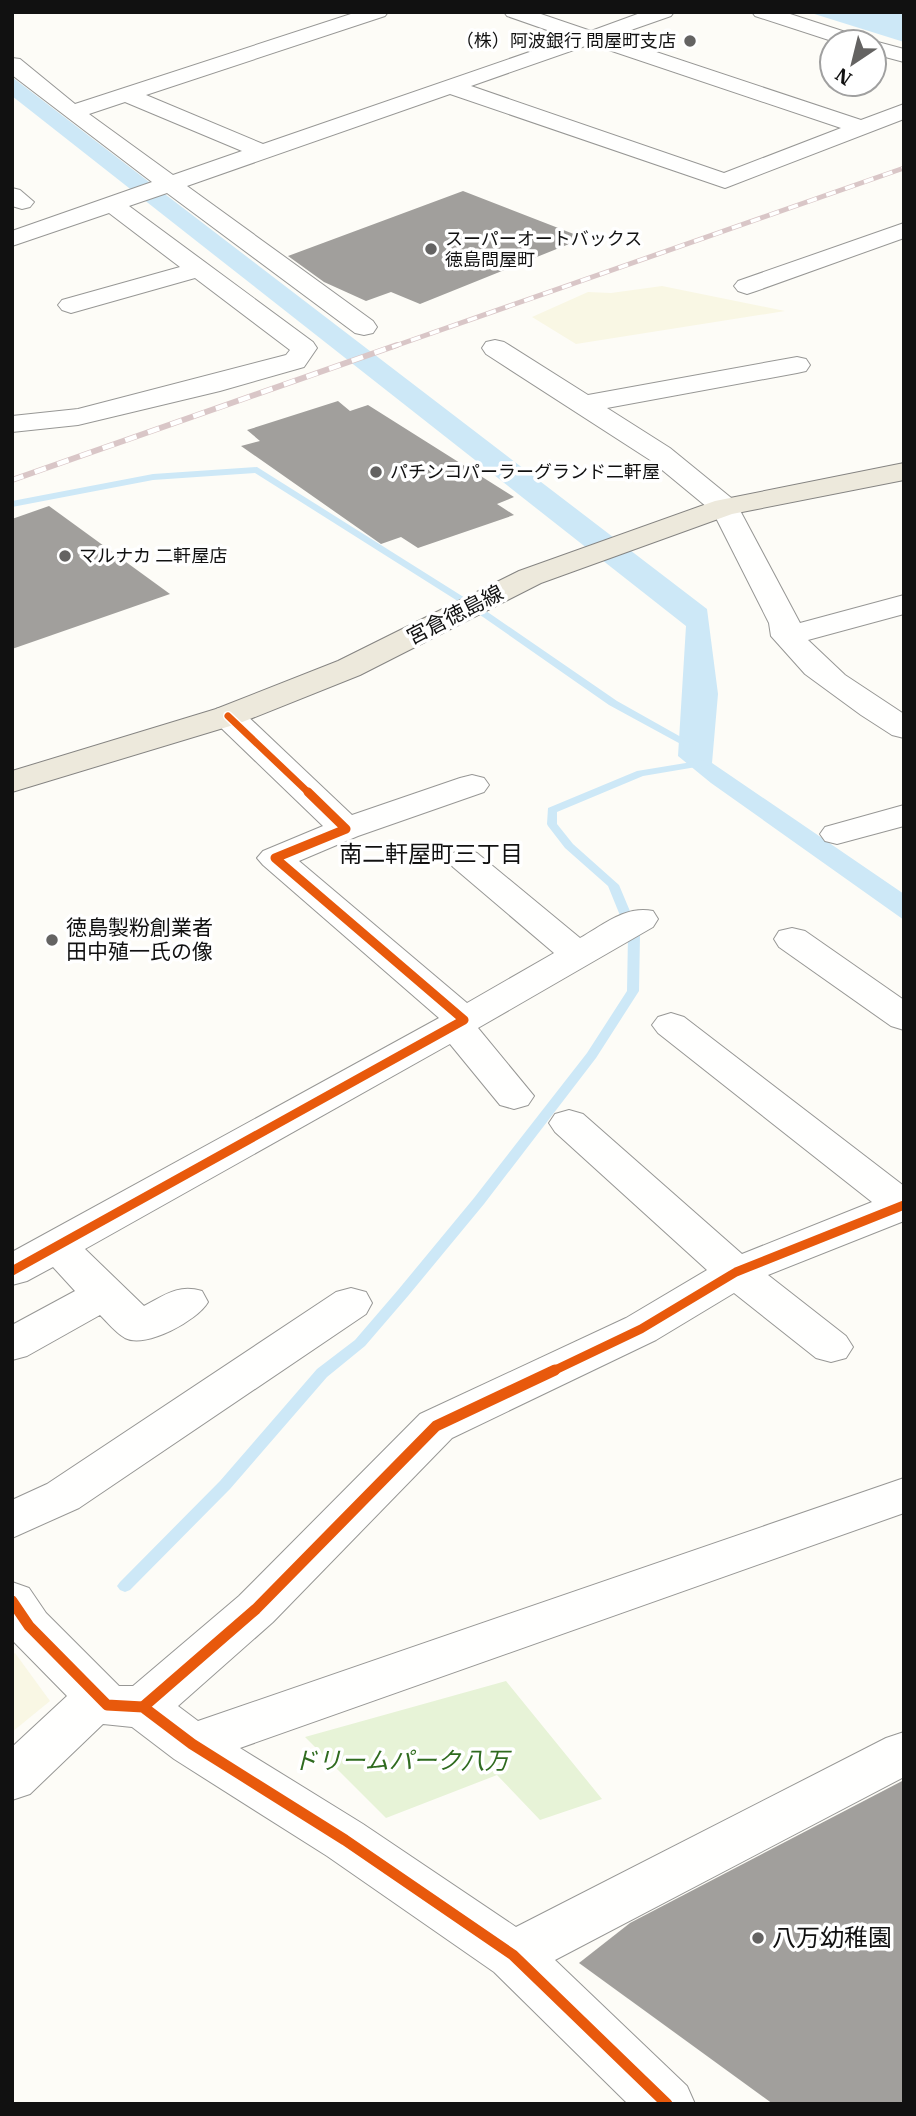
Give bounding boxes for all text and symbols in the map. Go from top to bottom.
north arrow [818,28,888,98]
place label: （株）阿波銀行 問屋町支店 [456,29,676,52]
marker: （株）阿波銀行 問屋町支店 [682,33,698,49]
text: N [830,63,856,91]
place label: スーパーオートバックス 徳島問屋町 [445,227,642,271]
marker: スーパーオートバックス 徳島問屋町 [423,241,439,257]
place label: パチンコパーラーグランド二軒屋 [390,460,660,483]
marker: パチンコパーラーグランド二軒屋 [368,464,384,480]
place label: マルナカ 二軒屋店 [79,544,227,567]
marker: マルナカ 二軒屋店 [57,548,73,564]
street label: 宮倉徳島線 [401,578,508,650]
district label: 南二軒屋町三丁目 [339,838,523,868]
place label: 徳島製粉創業者 田中殖一氏の像 [66,913,213,965]
marker: 徳島製粉創業者 田中殖一氏の像 [44,932,60,948]
park label: ドリームパーク八万 [293,1744,513,1776]
place label: 八万幼稚園 [772,1921,892,1953]
marker: 八万幼稚園 [750,1930,766,1946]

